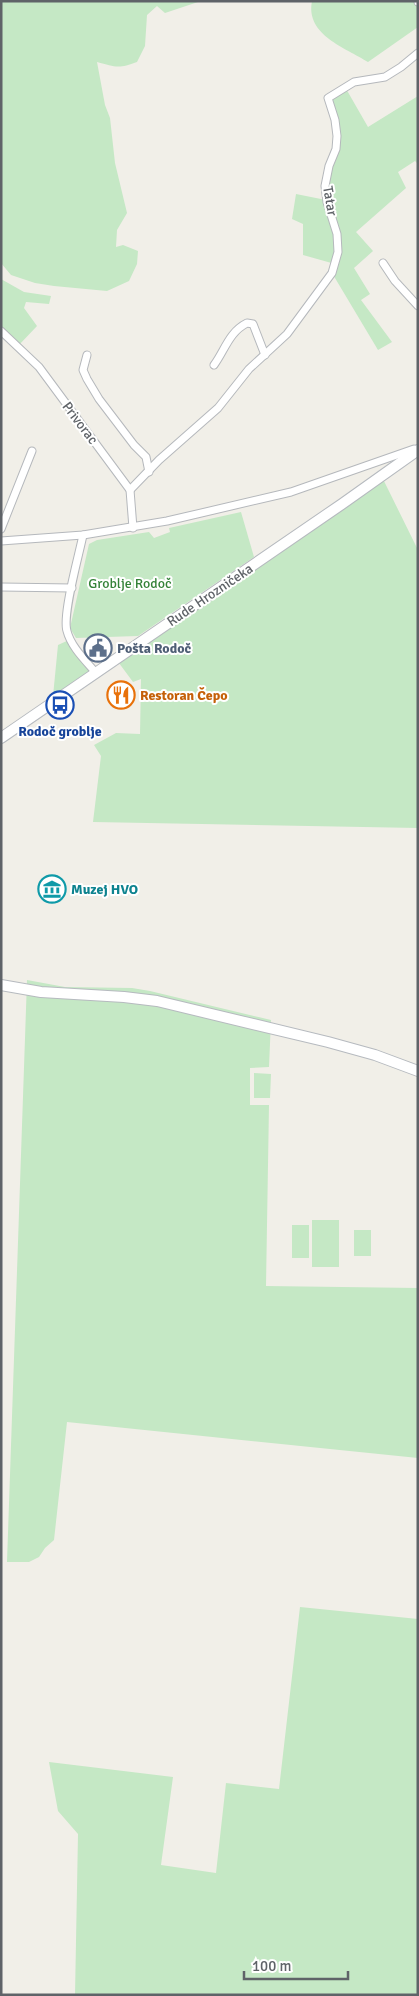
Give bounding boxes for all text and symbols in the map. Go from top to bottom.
street label: Tatar [319,185,341,218]
street label: Privorac [58,398,102,448]
street label: Rude Hrozničeka [164,560,256,630]
park label: Groblje Rodoč [88,575,172,592]
public building icon: Pošta Rodoč [83,633,113,663]
place label: Pošta Rodoč [117,640,191,657]
restaurant icon: Restoran Čepo [106,680,136,710]
place label: Restoran Čepo [140,687,228,704]
bus stop icon: Rodoč groblje [45,690,75,720]
place label: Rodoč groblje [18,723,102,740]
museum icon: Muzej HVO [37,874,67,904]
place label: Muzej HVO [71,881,138,898]
scale bar [244,1948,348,1980]
text: 100 m [252,1957,292,1975]

